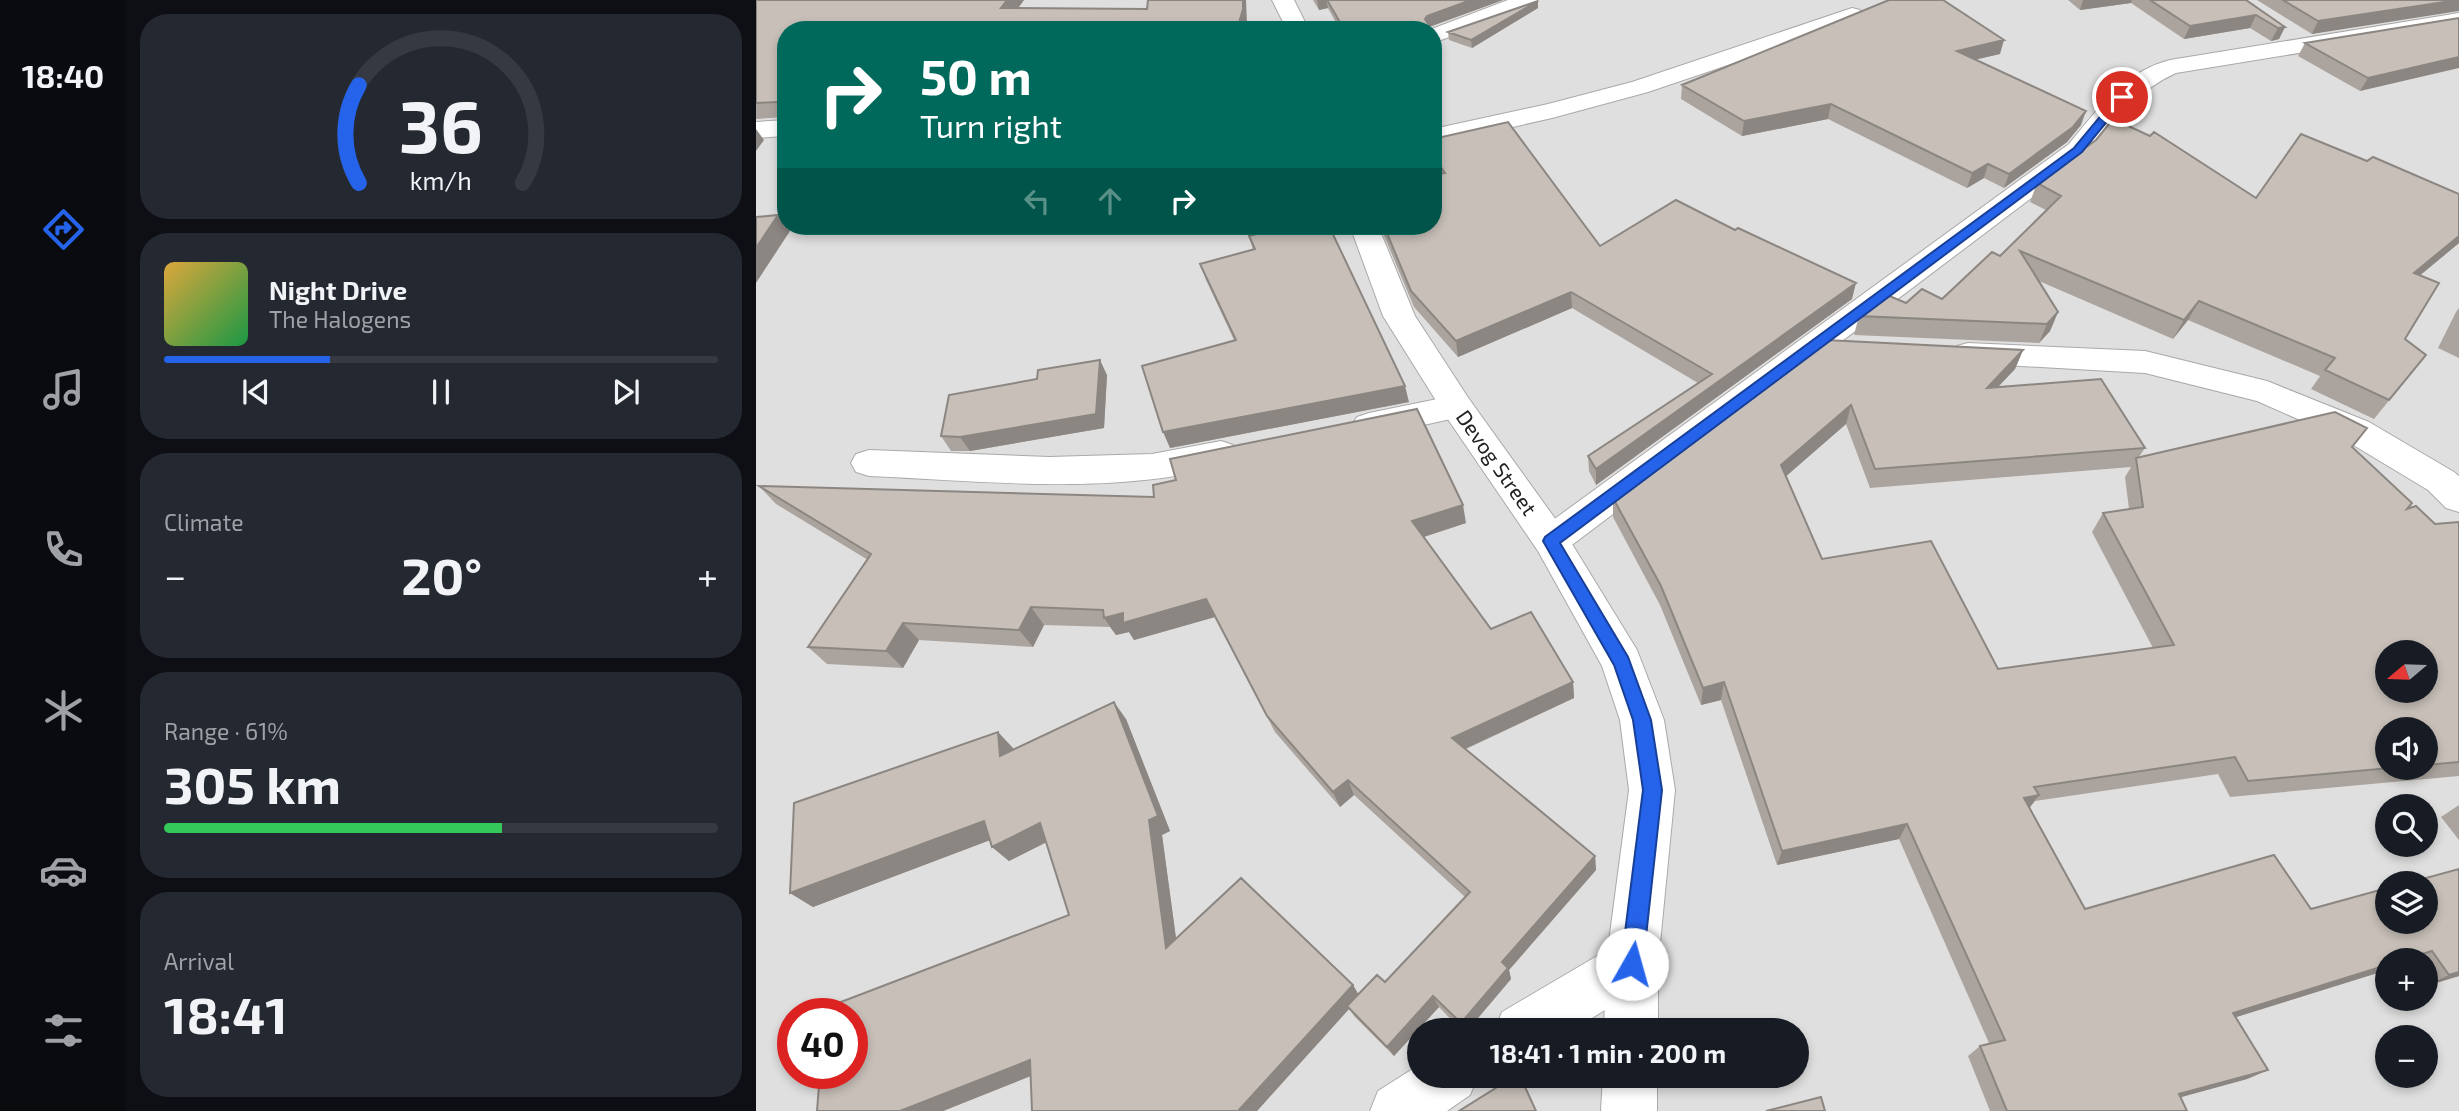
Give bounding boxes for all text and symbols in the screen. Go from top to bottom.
text: 50 m [920,46,1032,105]
icon: right [805,49,896,140]
text: 18:40 [22,56,104,94]
pin [2092,67,2152,127]
icon: arrive [2103,78,2141,116]
text: 36 [399,80,483,168]
text: Turn right [920,106,1062,144]
text: km/h [410,165,472,195]
icon: left [1018,182,1056,220]
icon: ahead [1091,182,1129,220]
icon: right [1164,182,1202,220]
icon: directions [39,205,88,254]
text: Night Drive [269,274,407,305]
text: The Halogens [269,305,411,333]
icon: music [39,365,88,414]
icon: previous [237,373,275,411]
icon: pause [422,373,460,411]
icon: next [607,373,645,411]
street label: Devog Street [1452,405,1543,520]
text: Climate [164,508,244,536]
icon: phone [39,525,88,574]
text: 20° [401,543,482,605]
text: − [164,552,186,598]
text: + [697,552,718,598]
north arrow [2375,640,2438,704]
map controls [2375,640,2438,1088]
icon: climate [39,686,88,735]
text: Range · 61% [164,717,288,745]
button: sound [2375,717,2438,780]
text: 305 km [164,752,341,814]
button: search [2375,794,2438,857]
icon: car [39,846,88,895]
button: layers [2375,871,2438,934]
position arrow [1595,927,1669,1001]
text: Arrival [164,947,234,975]
button: + [2375,948,2438,1011]
text: 18:41 [164,982,288,1044]
speed limit sign: 40 [777,998,868,1089]
icon: filters [39,1006,88,1055]
button: − [2375,1025,2438,1088]
text: 18:41 · 1 min · 200 m [1490,1037,1726,1068]

